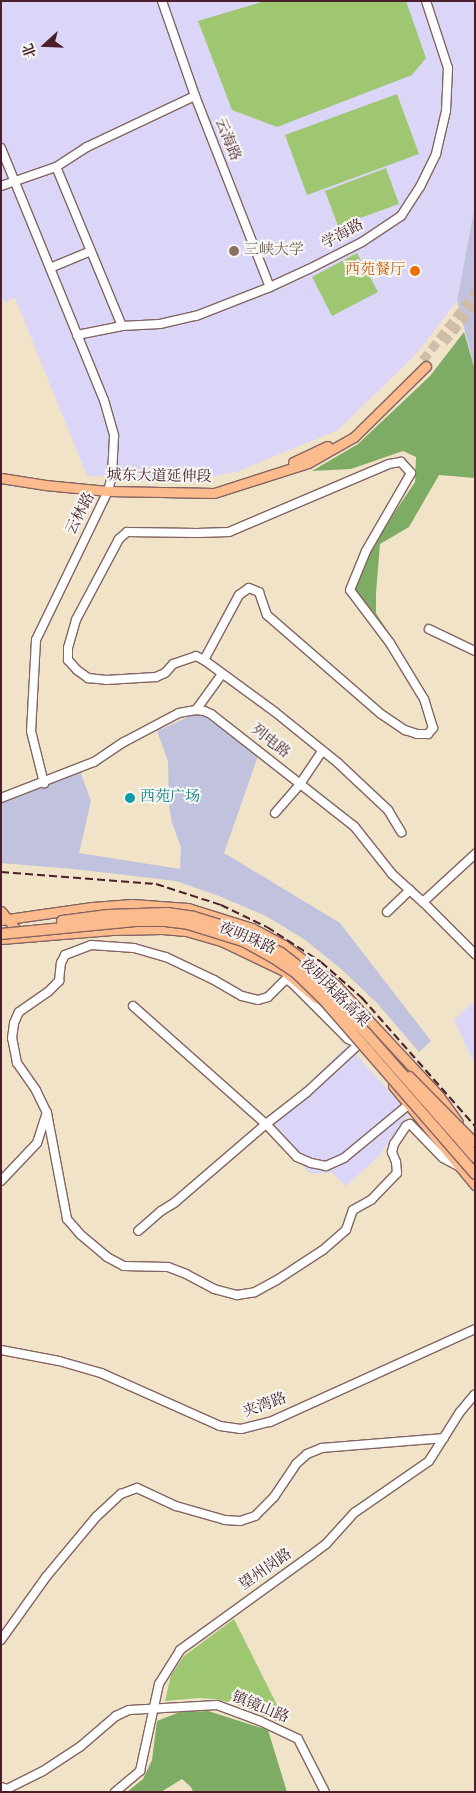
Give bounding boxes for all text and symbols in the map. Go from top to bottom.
north arrow [20,20,70,70]
text: 北 [19,40,43,60]
street label: 云海路 [210,116,244,164]
street label: 学海路 [319,216,367,254]
place label: 三峡大学 [244,242,304,260]
marker: 三峡大学 [228,245,240,257]
place label: 西苑餐厅 [345,262,405,280]
marker: 西苑餐厅 [409,265,421,277]
street label: 城东大道延伸段 [106,467,212,487]
street label: 云林路 [63,490,99,538]
street label: 列电路 [247,721,293,763]
place label: 西苑广场 [140,789,200,807]
marker: 西苑广场 [124,792,136,804]
street label: 夜明珠路 [216,919,278,959]
street label: 夜明珠路高架 [296,955,372,1031]
street label: 夹湾路 [241,1390,289,1422]
street label: 望州岗路 [236,1545,296,1595]
street label: 镇镜山路 [229,1688,291,1728]

